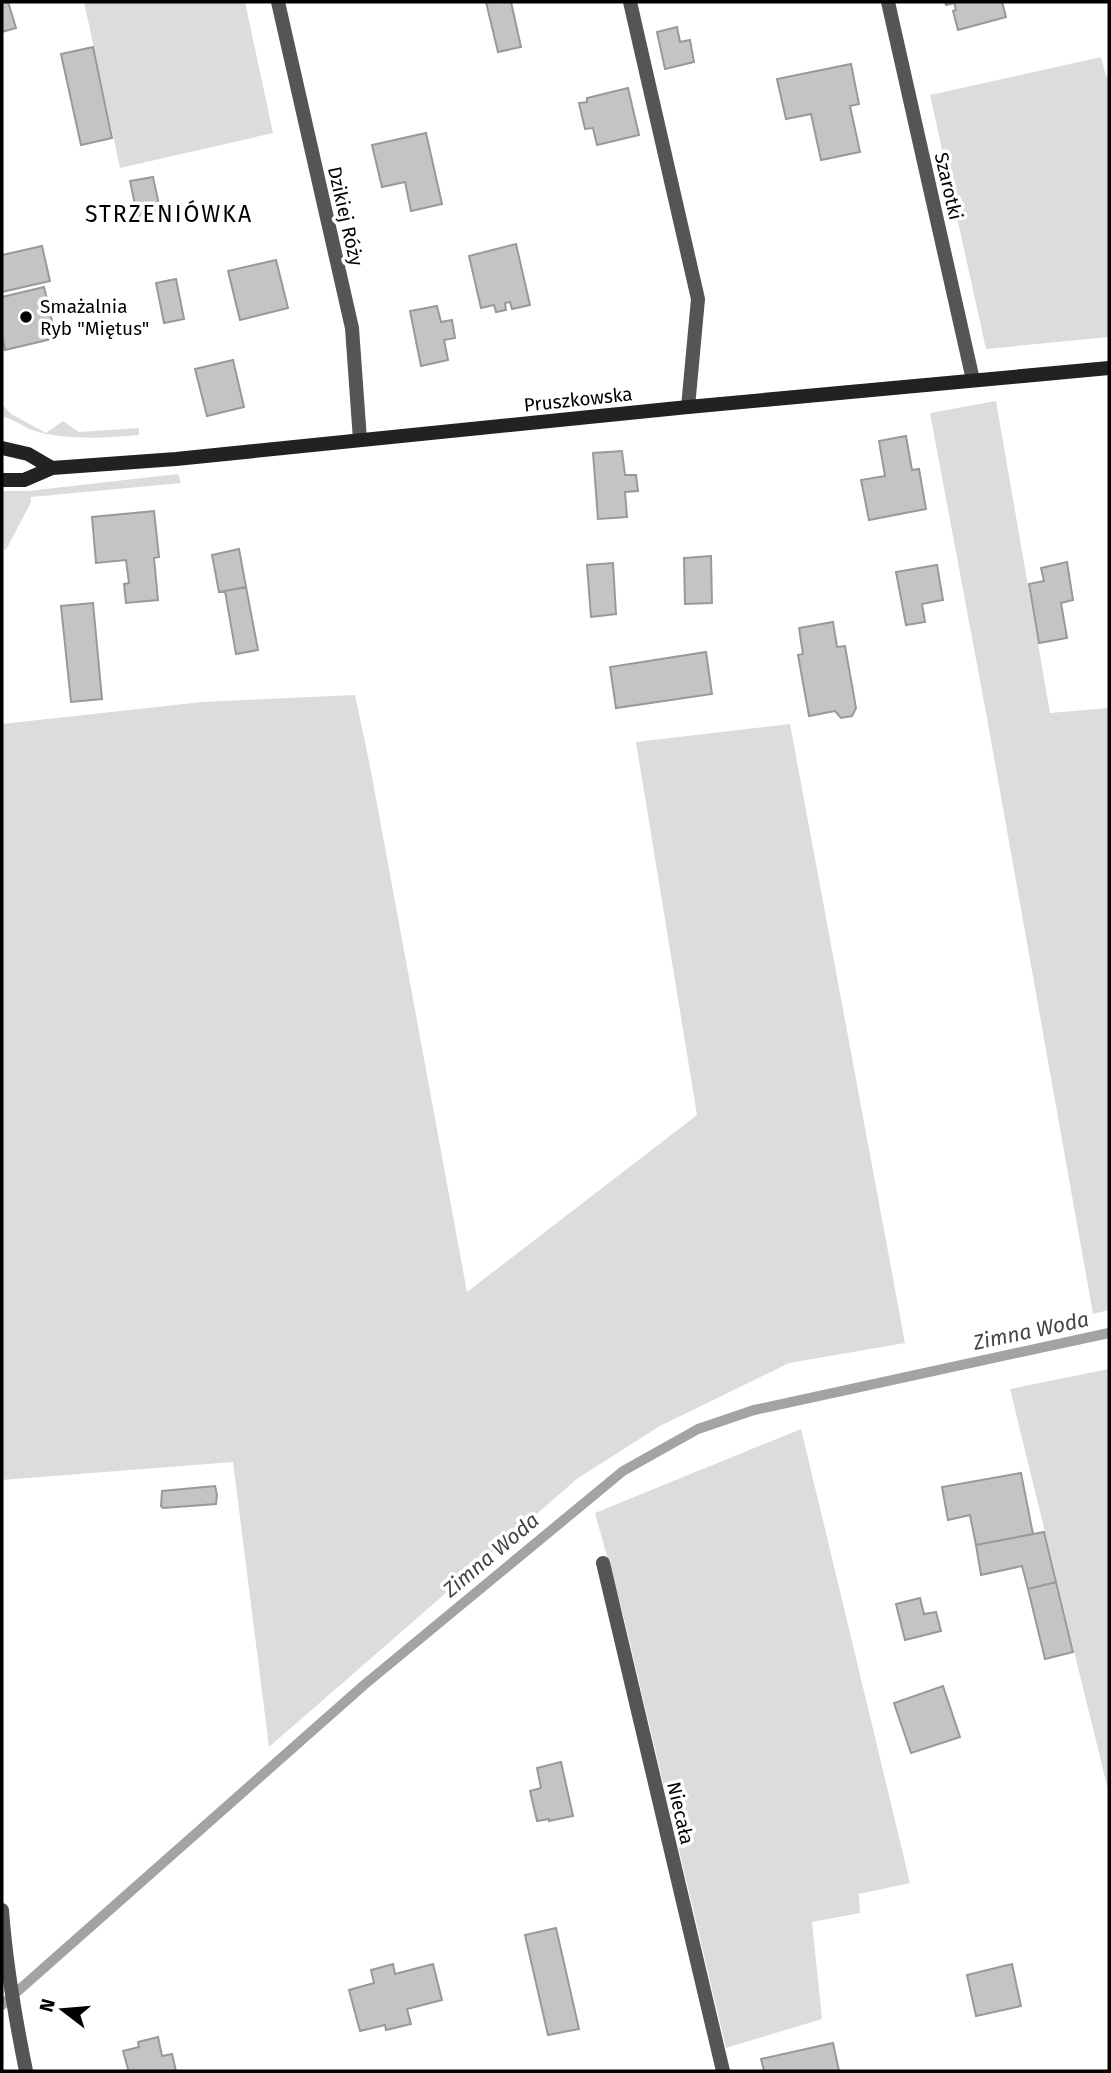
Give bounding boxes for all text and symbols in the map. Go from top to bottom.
street label: Szarotki [930,150,967,222]
street label: Dzikiej Róży [323,164,368,269]
district label: STRZENIÓWKA [85,199,253,228]
place label: Smażalnia Ryb "Miętus" [40,295,149,340]
marker: Smażalnia Ryb "Miętus" [18,309,34,325]
street label: Pruszkowska [523,382,634,417]
water label: Zimna Woda [970,1306,1091,1356]
water label: Zimna Woda [437,1507,544,1603]
street label: Niecała [662,1779,699,1847]
north arrow [28,1975,98,2045]
text: N [34,1996,60,2015]

